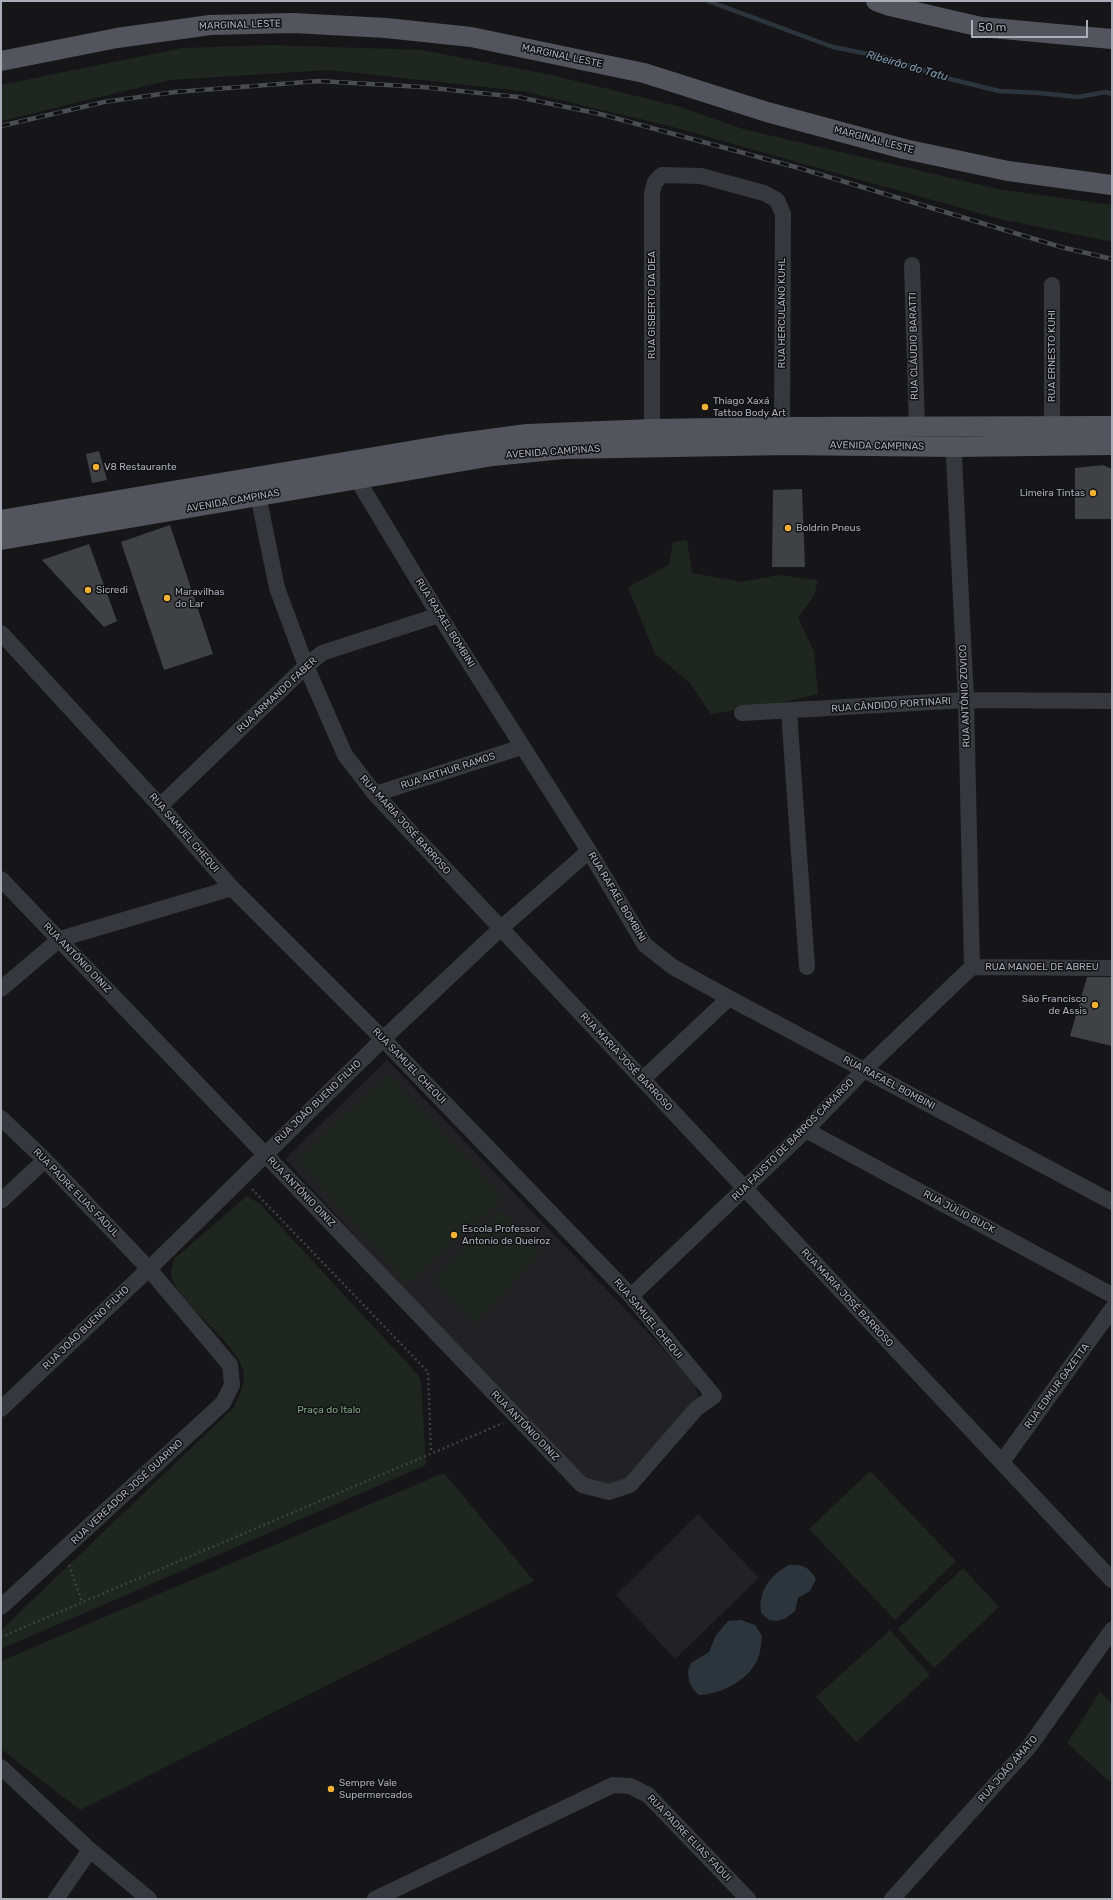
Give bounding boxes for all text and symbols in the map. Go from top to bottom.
scale bar [973,12,1090,38]
street label: MARGINAL LESTE [199,18,281,32]
text: 50 m [978,20,1006,34]
street label: MARGINAL LESTE [521,42,603,70]
water label: Ribeirão do Tatu [865,48,949,84]
street label: MARGINAL LESTE [833,124,915,156]
street label: RUA GISBERTO DA DEA [646,251,658,359]
street label: RUA HERCULANO KUHL [776,258,788,368]
street label: RUA CLÁUDIO BARATTI [907,292,921,400]
street label: RUA ERNESTO KUHI [1046,310,1058,402]
place label: Thiago Xaxá Tattoo Body Art [713,395,786,418]
marker: Thiago Xaxá Tattoo Body Art [700,402,710,412]
street label: AVENIDA CAMPINAS [830,439,924,453]
street label: AVENIDA CAMPINAS [505,443,601,461]
place label: V8 Restaurante [104,461,177,473]
marker: V8 Restaurante [91,462,101,472]
street label: AVENIDA CAMPINAS [185,487,281,515]
place label: Limeira Tintas [1020,487,1085,499]
marker: Limeira Tintas [1088,488,1098,498]
place label: Boldrin Pneus [796,522,861,534]
marker: Boldrin Pneus [783,523,793,533]
street label: RUA RAFAEL BOMBINI [413,576,477,670]
place label: Sicredi [96,584,128,596]
marker: Sicredi [83,585,93,595]
place label: Maravilhas do Lar [175,586,225,610]
marker: Maravilhas do Lar [162,593,172,603]
street label: RUA ANTÔNIO ZOVICO [957,644,973,748]
street label: RUA ARMANDO FABER [235,655,319,735]
street label: RUA CÂNDIDO PORTINARI [831,695,951,715]
street label: RUA ARTHUR RAMOS [399,750,497,792]
street label: RUA MARIA JOSÉ BARROSO [357,773,453,877]
street label: RUA SAMUEL CHEQUI [146,791,222,875]
street label: RUA RAFAEL BOMBINI [585,850,649,944]
street label: RUA ANTÔNIO DINIZ [40,920,114,996]
street label: RUA MANOEL DE ABREU [985,961,1099,973]
place label: São Francisco de Assis [1022,993,1087,1016]
marker: São Francisco de Assis [1090,1000,1100,1010]
street label: RUA MARIA JOSÉ BARROSO [577,1011,675,1113]
street label: RUA SAMUEL CHEQUI [370,1026,448,1106]
street label: RUA RAFAEL BOMBINI [841,1054,937,1112]
street label: RUA JOÃO BUENO FILHO [272,1058,364,1146]
street label: RUA FAUSTO DE BARROS CAMARGO [729,1076,857,1204]
street label: RUA PADRE ELIAS FADUL [31,1146,121,1240]
street label: RUA ANTÔNIO DINIZ [264,1154,338,1230]
street label: RUA JÚLIO BUCK [921,1188,997,1236]
place label: Escola Professor Antonio de Queiroz [462,1223,550,1246]
marker: Escola Professor Antonio de Queiroz [449,1230,459,1240]
street label: RUA MARIA JOSÉ BARROSO [798,1247,896,1349]
street label: RUA SAMUEL CHEQUI [611,1277,685,1361]
street label: RUA JOÃO BUENO FILHO [40,1284,132,1372]
street label: RUA EDMUR GAZETTA [1022,1341,1092,1431]
street label: RUA ANTÔNIO DINIZ [488,1388,562,1464]
park label: Praça do Italo [297,1404,361,1416]
street label: RUA VEREADOR JOSÉ GUARINO [69,1437,185,1547]
street label: RUA JOÃO AMATO [976,1733,1040,1805]
place label: Sempre Vale Supermercados [339,1777,413,1800]
marker: Sempre Vale Supermercados [326,1784,336,1794]
street label: RUA PADRE ELIAS FADUI [645,1792,733,1884]

